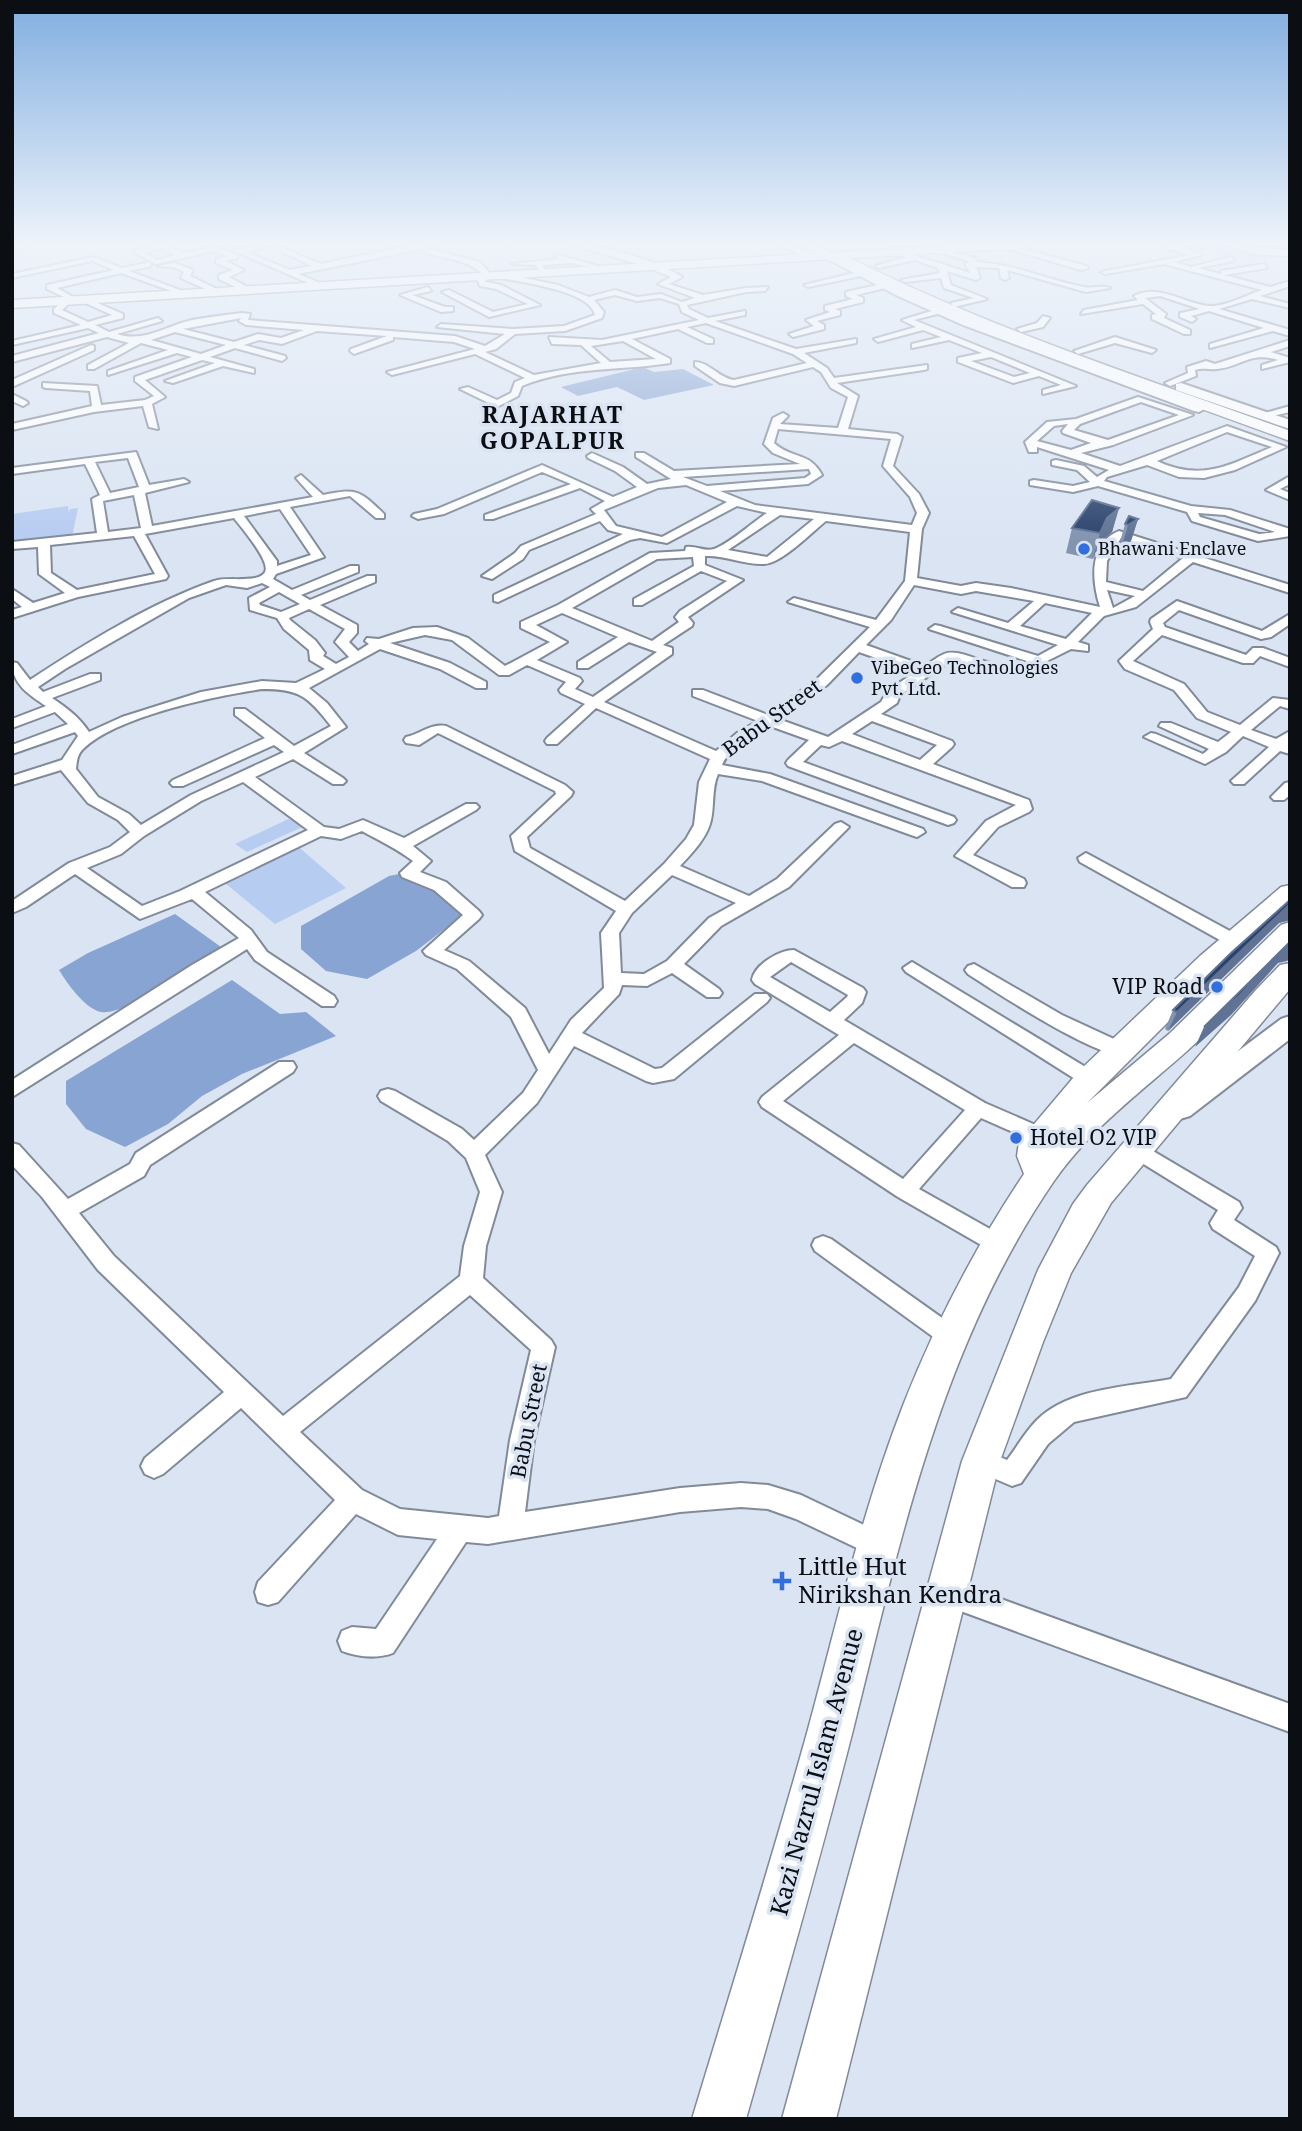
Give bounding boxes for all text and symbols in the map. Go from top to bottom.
district label: RAJARHAT GOPALPUR [480,398,626,456]
place label: Bhawani Enclave [1098,536,1246,560]
marker: Bhawani Enclave [1076,541,1092,557]
place label: VibeGeo Technologies Pvt. Ltd. [871,655,1058,700]
marker: VibeGeo Technologies Pvt. Ltd. [849,670,865,686]
street label: Babu Street [716,672,826,763]
place label: VIP Road [1112,972,1203,1000]
marker: VIP Road [1209,979,1225,995]
place label: Hotel O2 VIP [1030,1123,1157,1151]
marker: Hotel O2 VIP [1008,1130,1024,1146]
street label: Babu Street [503,1361,553,1480]
place label: Little Hut Nirikshan Kendra [798,1549,1002,1610]
marker: Little Hut Nirikshan Kendra [772,1571,792,1591]
street label: Kazi Nazrul Islam Avenue [761,1624,870,1919]

